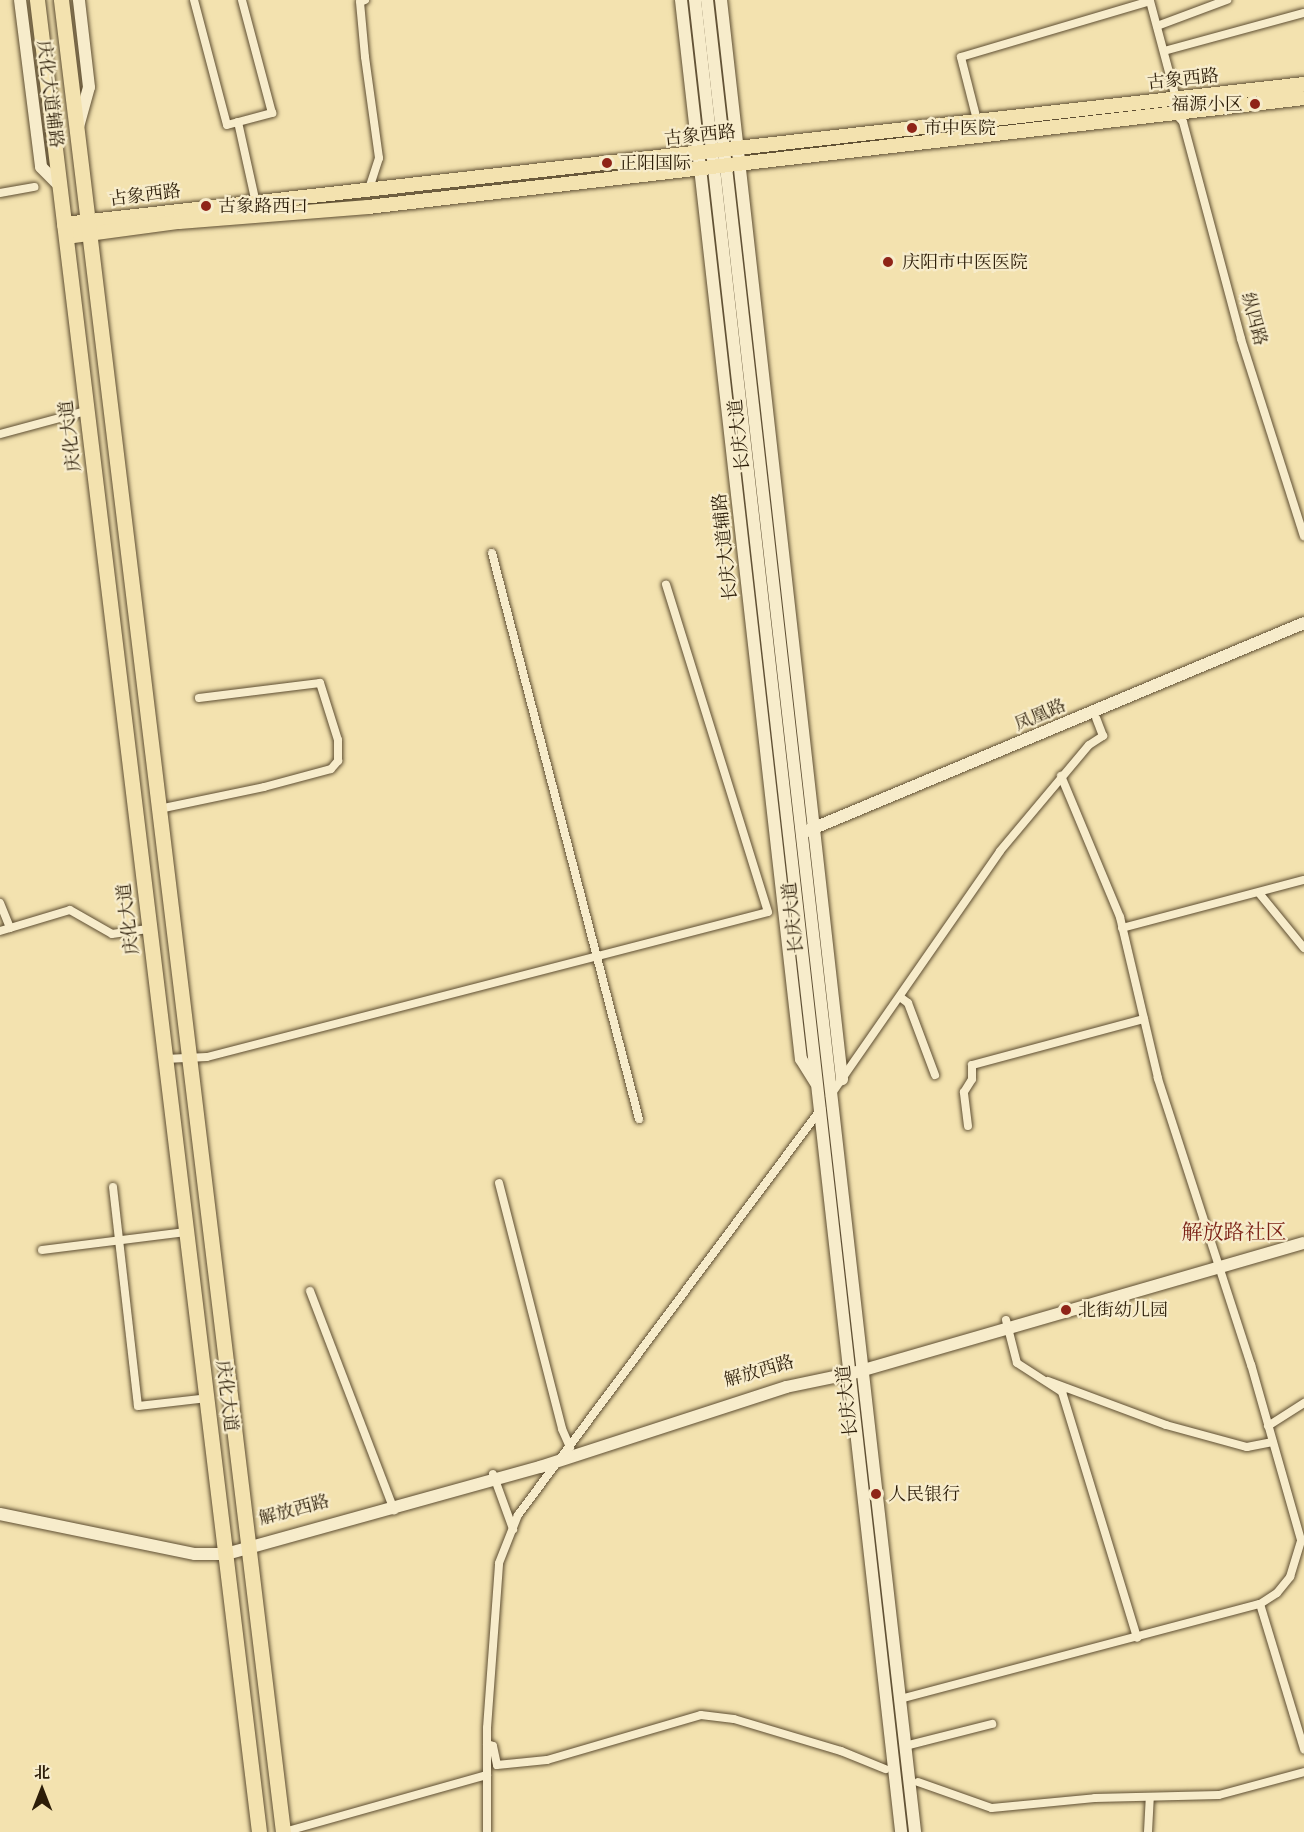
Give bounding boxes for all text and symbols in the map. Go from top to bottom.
street label: 庆化大道辅路 [33,39,67,149]
street label: 古象西路 [1146,64,1220,94]
place label: 福源小区 [1171,93,1243,115]
marker: 福源小区 [1248,97,1262,111]
place label: 市中医院 [924,117,996,139]
street label: 古象西路 [663,120,737,150]
marker: 市中医院 [905,121,919,135]
place label: 正阳国际 [619,152,691,174]
marker: 正阳国际 [600,156,614,170]
street label: 古象西路 [108,180,182,210]
place label: 古象路西口 [218,195,308,217]
marker: 古象路西口 [199,199,213,213]
place label: 庆阳市中医医院 [902,251,1028,273]
marker: 庆阳市中医医院 [879,253,897,271]
street label: 纵四路 [1237,290,1271,348]
street label: 长庆大道 [724,398,754,472]
street label: 庆化大道 [55,399,85,473]
street label: 长庆大道辅路 [709,492,741,602]
street label: 凤凰路 [1011,695,1069,735]
street label: 长庆大道 [778,881,808,955]
street label: 庆化大道 [113,882,143,956]
district label: 解放路社区 [1182,1219,1286,1245]
place label: 北街幼儿园 [1078,1299,1168,1321]
marker: 北街幼儿园 [1059,1303,1073,1317]
street label: 解放西路 [721,1351,797,1391]
street label: 庆化大道 [212,1359,242,1433]
street label: 长庆大道 [832,1364,862,1438]
place label: 人民银行 [888,1483,960,1505]
marker: 人民银行 [869,1487,883,1501]
street label: 解放西路 [256,1490,332,1530]
north arrow [12,1760,72,1820]
text: 北 [34,1762,50,1782]

